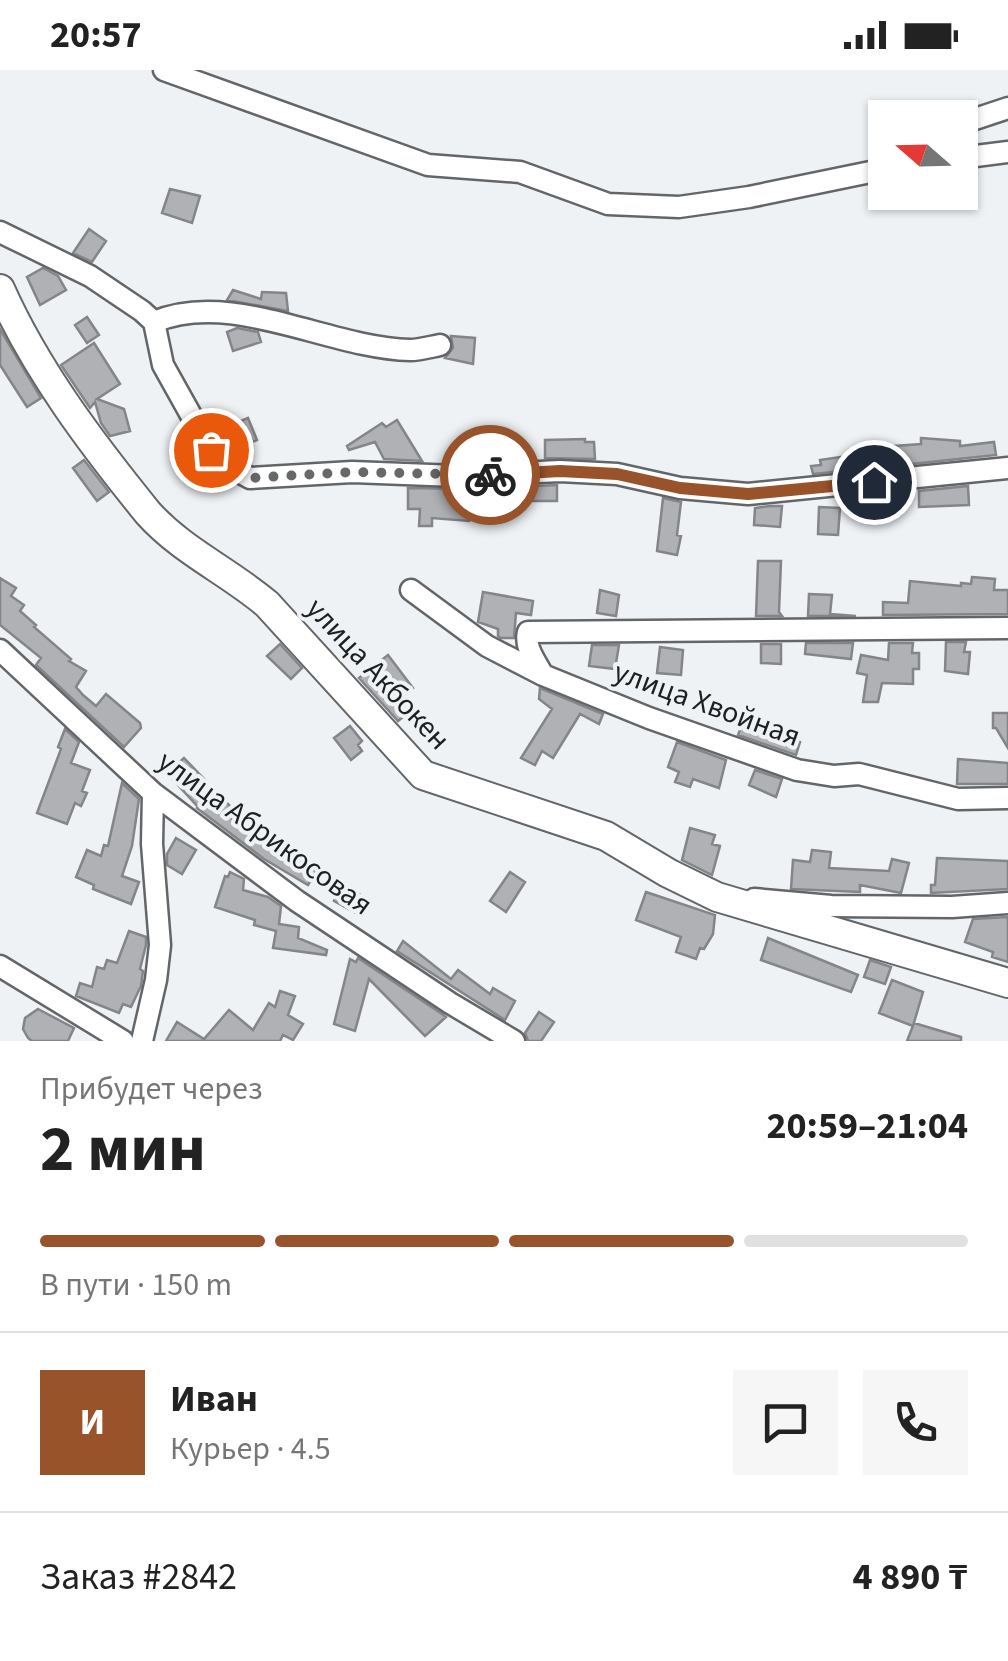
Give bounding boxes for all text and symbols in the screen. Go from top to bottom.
text: 20:57 [50,8,142,62]
north arrow [868,100,978,210]
map controls [868,100,978,210]
pin [169,408,254,493]
icon: bag [184,423,239,478]
courier [440,425,540,525]
pin [832,440,917,525]
icon: bike [463,448,518,503]
icon: home [847,455,902,510]
street label: улица Акбокен [296,588,460,760]
street label: улица Хвойная [608,650,806,758]
street label: улица Абрикосовая [149,740,381,926]
text: Прибудет через [40,1066,263,1112]
text: 20:59–21:04 [766,1099,968,1153]
text: 2 мин [40,1103,206,1196]
text: В пути · 150 m [40,1262,232,1308]
button: chat [733,1370,838,1475]
button: phone [863,1370,968,1475]
text: Иван [170,1372,258,1426]
text: И [80,1395,105,1449]
text: Курьер · 4.5 [170,1426,331,1472]
text: Заказ #2842 [40,1550,237,1604]
text: 4 890 ₸ [852,1550,968,1604]

